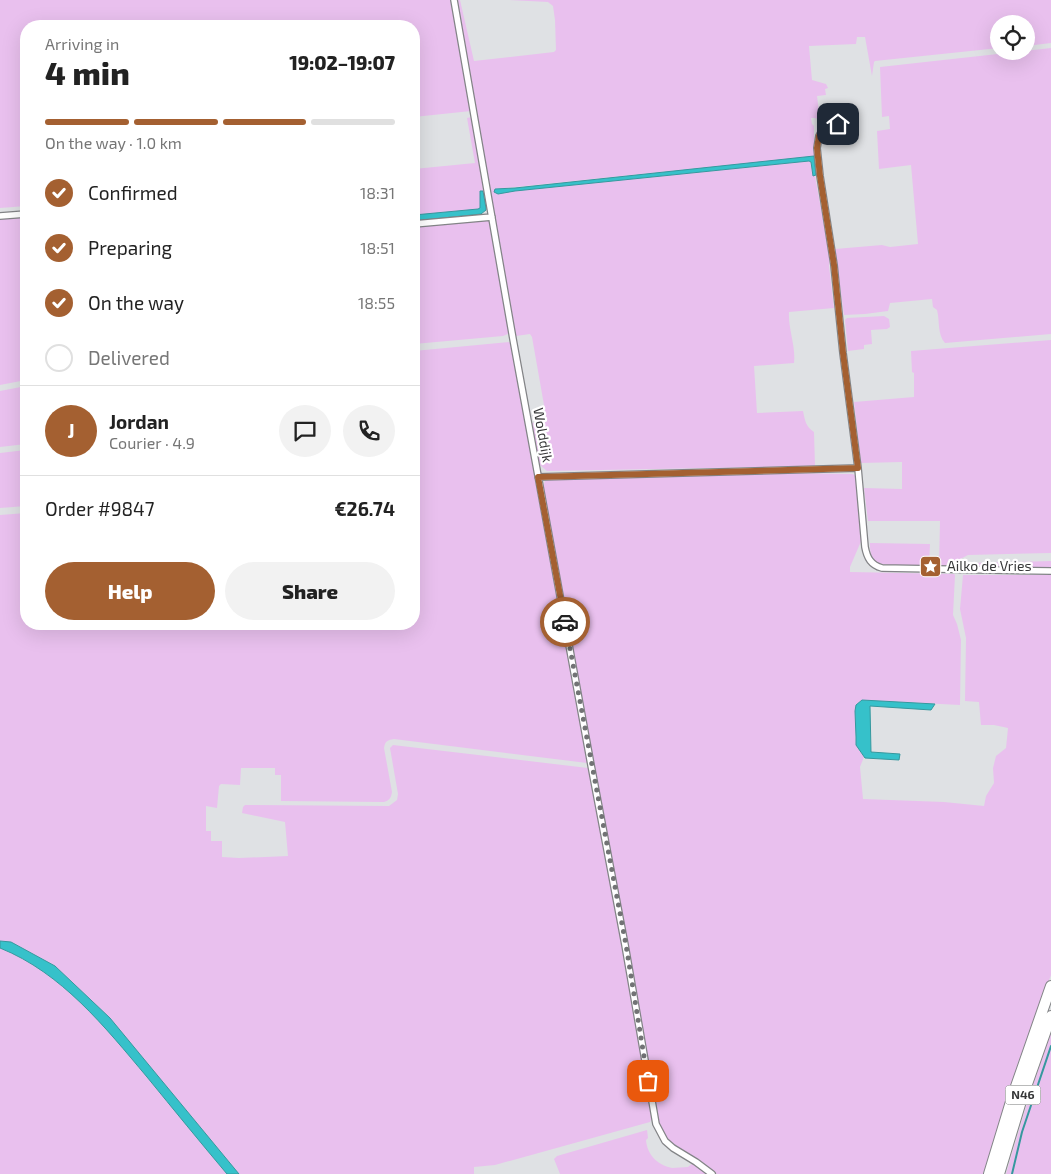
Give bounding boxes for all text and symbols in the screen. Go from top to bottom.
map controls [990,15,1035,60]
button: locate [990,15,1035,60]
text: Arriving in [45,34,119,53]
text: 19:02–19:07 [289,51,395,74]
text: 4 min [45,53,130,91]
pin [817,103,859,145]
icon: home [824,110,852,138]
text: On the way · 1.0 km [45,133,182,152]
icon: check [45,179,73,207]
text: Confirmed [88,181,178,204]
text: 18:31 [360,183,395,202]
icon: check [45,234,73,262]
text: Preparing [88,236,172,259]
text: 18:51 [360,238,395,257]
icon: check [45,289,73,317]
text: On the way [88,291,184,314]
text: 18:55 [358,293,395,312]
text: Delivered [88,346,170,369]
button: chat [279,405,331,457]
button: phone [343,405,395,457]
street label: Wolddijk [530,406,557,464]
text: Jordan [109,410,169,433]
text: J [67,419,75,442]
text: Courier · 4.9 [109,433,195,452]
text: Order #9847 [45,497,155,520]
text: €26.74 [334,497,395,520]
place icon: Ailko de Vries [919,554,943,578]
place label: Ailko de Vries [947,557,1032,574]
button: Help [45,562,215,620]
button: Share [225,562,395,620]
courier [540,597,590,647]
icon: car [551,608,579,636]
pin [627,1060,669,1102]
icon: bag [634,1067,662,1095]
road number: N46 [1006,1086,1040,1104]

